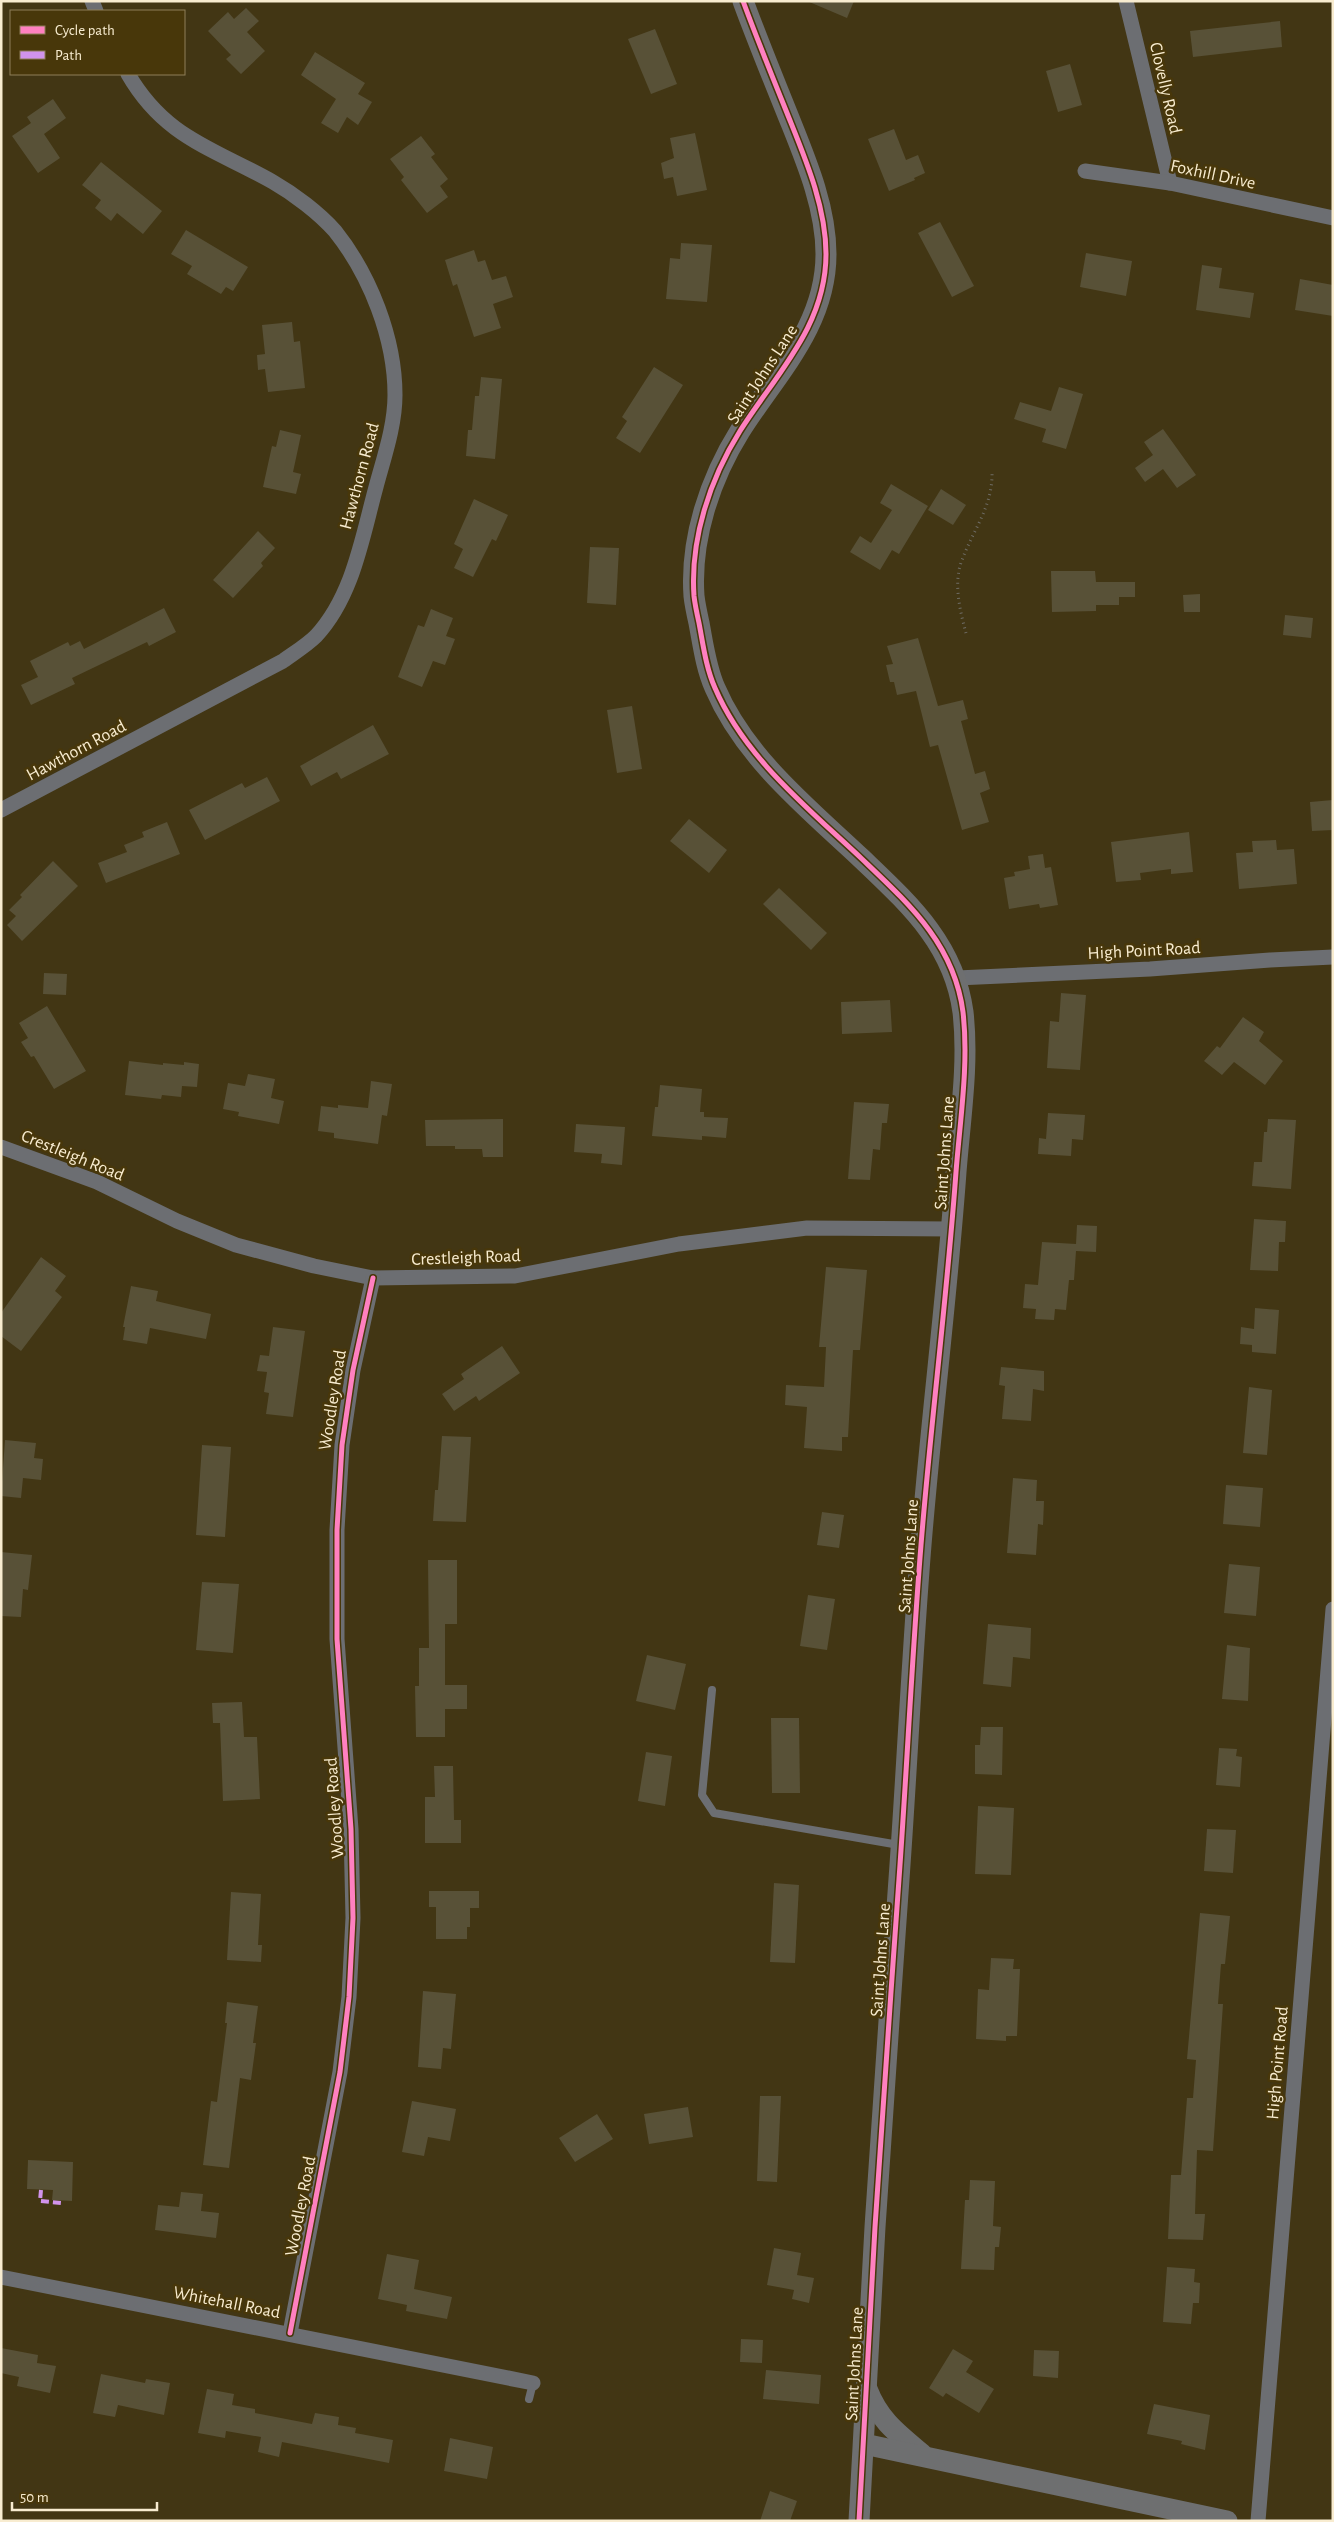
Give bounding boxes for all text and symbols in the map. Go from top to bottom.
legend [10,10,185,75]
text: Cycle path [55,23,115,38]
street label: Clovelly Road [1146,41,1184,136]
text: Path [55,48,82,63]
street label: Foxhill Drive [1169,157,1257,193]
street label: Saint Johns Lane [724,322,801,427]
street label: Hawthorn Road [337,421,383,532]
street label: Hawthorn Road [24,717,129,785]
street label: High Point Road [1087,939,1201,963]
street label: Saint Johns Lane [932,1095,958,1211]
street label: Crestleigh Road [18,1127,127,1185]
street label: Crestleigh Road [411,1247,521,1269]
street label: Woodley Road [316,1349,350,1452]
street label: Saint Johns Lane [896,1498,922,1614]
street label: Woodley Road [322,1757,348,1859]
street label: Saint Johns Lane [868,1902,894,2018]
street label: High Point Road [1264,2006,1292,2120]
street label: Woodley Road [282,2155,319,2258]
street label: Whitehall Road [172,2284,282,2322]
street label: Saint Johns Lane [843,2307,867,2422]
scale bar [12,2480,158,2512]
text: 50 m [20,2490,49,2505]

